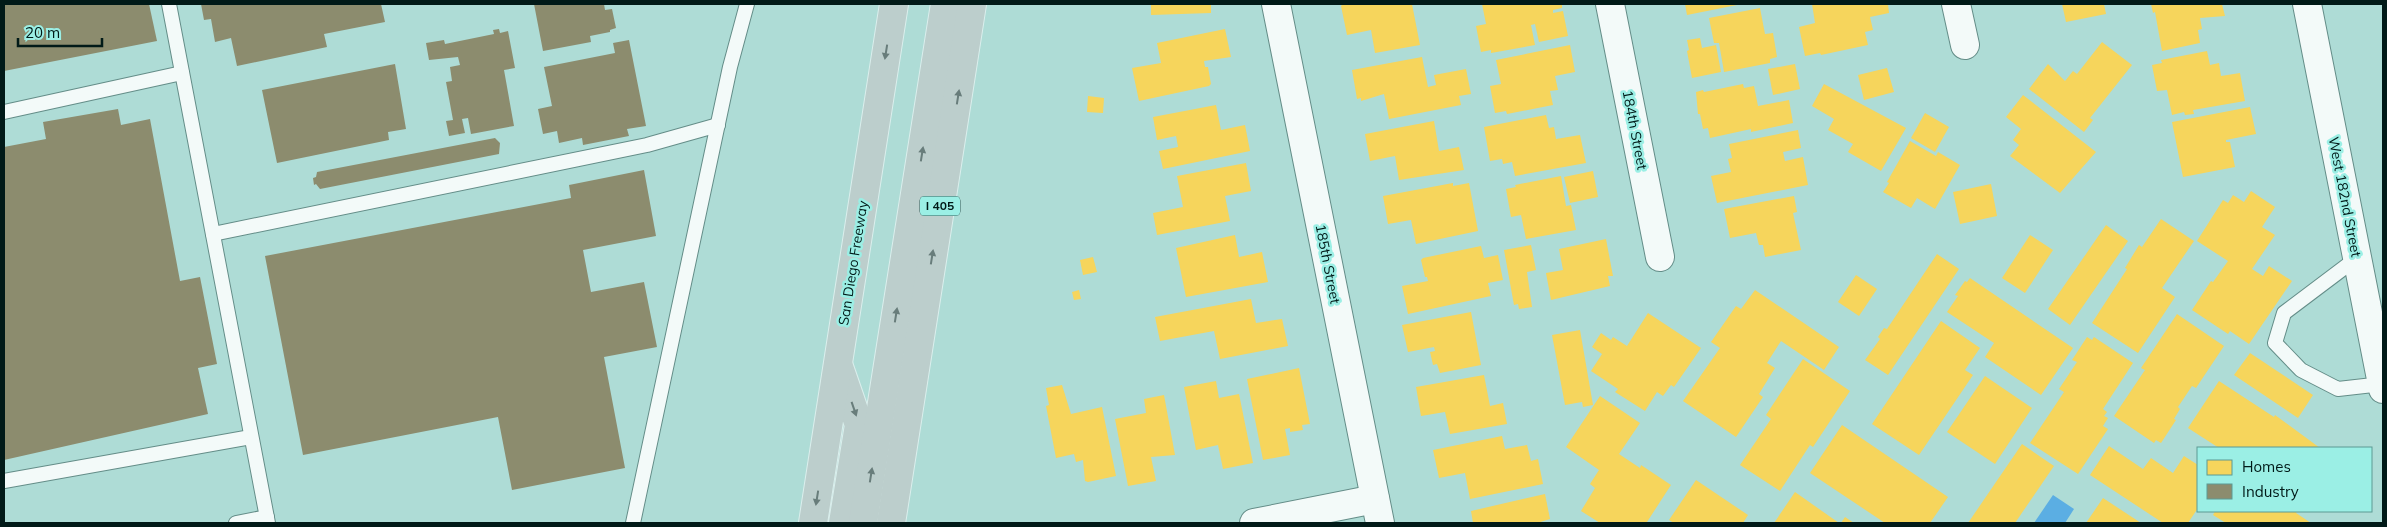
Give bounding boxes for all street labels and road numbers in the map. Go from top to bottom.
street label: 184th Street [1618,89,1652,171]
street label: West 182nd Street [2325,135,2365,259]
road number: I 405 [920,197,960,216]
street label: San Diego Freeway [834,199,872,327]
street label: 185th Street [1311,223,1345,305]

